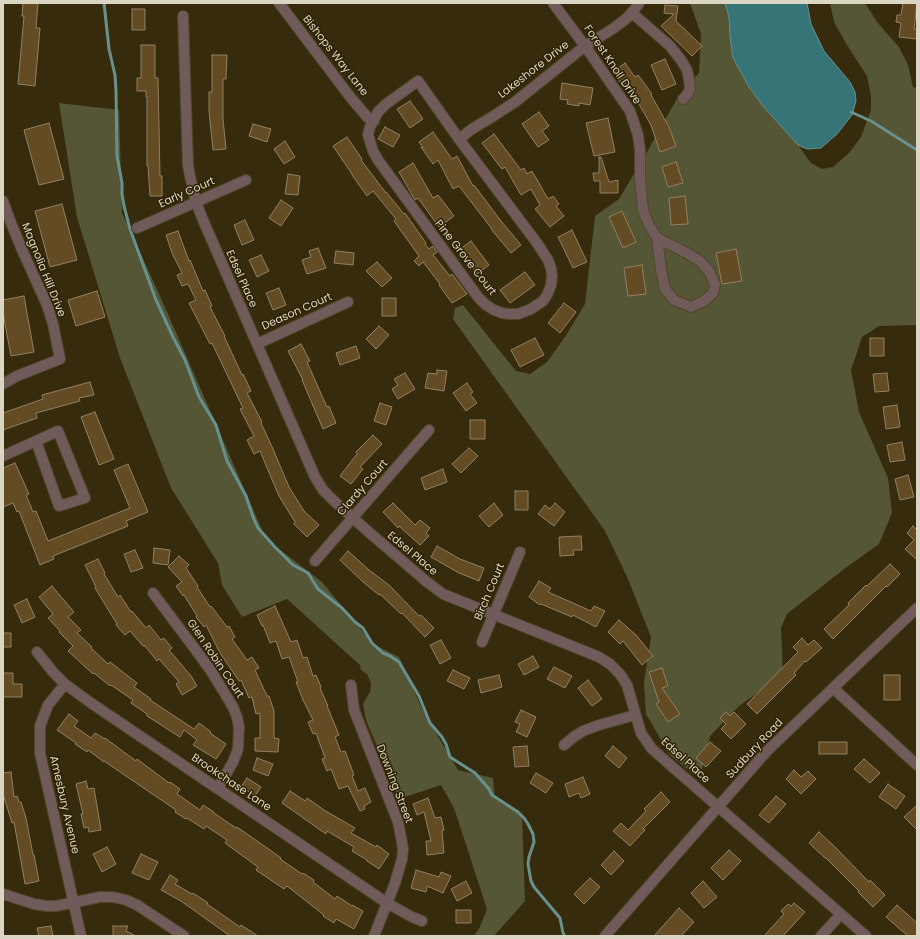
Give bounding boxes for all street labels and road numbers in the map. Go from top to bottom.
street label: Bishops Way Lane [299,13,371,99]
street label: Forest Knoll Drive [581,23,643,107]
street label: Lakeshore Drive [496,38,572,102]
street label: Early Court [157,175,217,211]
street label: Pine Grove Court [431,218,499,298]
street label: Magnolia Hill Drive [18,221,68,319]
street label: Edsel Place [223,248,259,310]
street label: Deason Court [260,291,334,333]
street label: Clardy Court [335,457,391,519]
street label: Edsel Place [384,529,440,579]
street label: Birch Court [472,561,508,623]
street label: Glen Robin Court [184,617,246,701]
street label: Sudbury Road [724,716,786,782]
street label: Edsel Place [658,736,712,786]
street label: Downing Street [373,743,415,825]
street label: Brookchase Lane [189,751,273,815]
street label: Amesbury Avenue [46,755,82,855]

